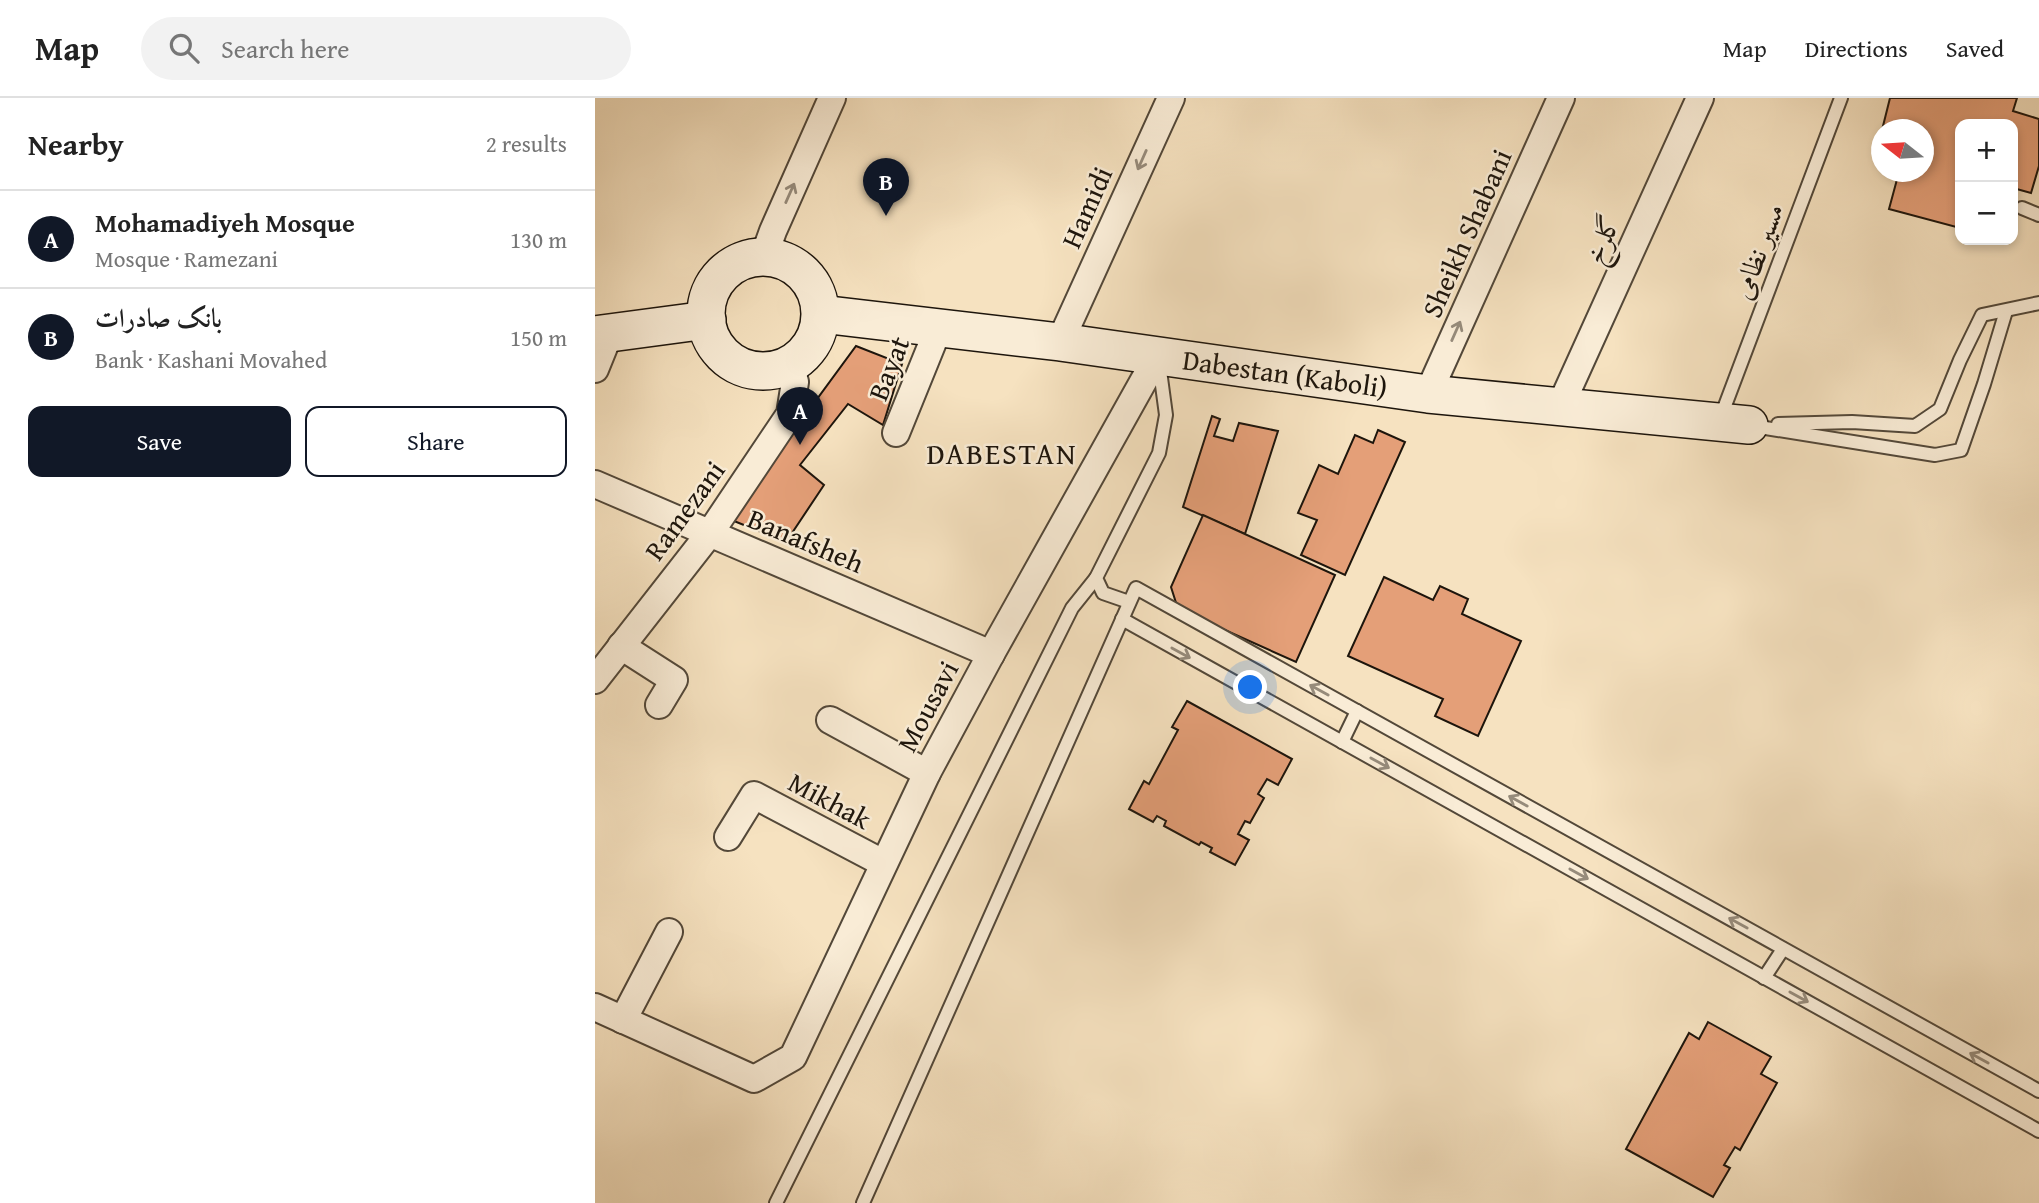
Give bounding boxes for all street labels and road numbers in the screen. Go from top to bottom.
street label: Sheikh Shabani [1411,142,1521,324]
street label: Hamidi [1050,160,1122,254]
street label: مسیر نظامی [1721,197,1793,305]
street label: گلرخ [1572,208,1635,273]
street label: Bayat [857,330,919,406]
street label: Dabestan (Kaboli) [1180,338,1390,408]
street label: Ramezani [634,452,734,568]
street label: Banafsheh [741,497,871,583]
street label: Mousavi [886,653,968,759]
street label: Mikhak [781,761,879,839]

